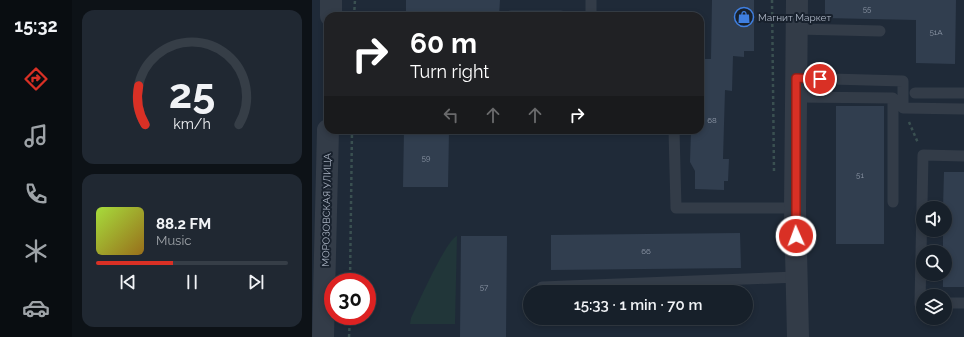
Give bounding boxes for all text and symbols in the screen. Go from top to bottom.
house number: 55 [863,4,872,14]
shop icon: Магнит Маркет [733,6,755,28]
place label: Магнит Маркет [758,12,831,23]
text: 15:32 [14,15,58,36]
text: 60 m [410,27,477,60]
house number: 51А [929,27,943,37]
icon: right [344,28,396,80]
text: Turn right [410,61,489,82]
pin [803,62,837,96]
icon: directions [22,65,50,93]
icon: arrive [809,68,831,90]
text: 25 [169,69,215,118]
icon: left [440,104,462,126]
icon: ahead [482,104,504,126]
icon: ahead [524,104,546,126]
icon: right [566,104,588,126]
text: km/h [173,115,211,131]
house number: 68 [707,115,717,125]
icon: music [22,122,50,150]
street label: МОРОЗОВСКАЯ УЛИЦА [320,153,333,267]
house number: 59 [421,153,431,163]
house number: 51 [856,170,864,180]
icon: phone [22,180,50,208]
map controls [916,201,952,325]
button: sound [916,201,952,237]
text: 88.2 FM [156,215,211,233]
position arrow [775,215,817,257]
text: Music [156,233,191,248]
icon: climate [22,237,50,265]
button: search [916,245,952,281]
house number: 66 [641,246,651,256]
icon: previous [117,271,139,293]
icon: pause [181,271,203,293]
icon: next [245,271,267,293]
speed limit sign: 30 [324,273,376,325]
house number: 57 [480,282,489,292]
button: layers [916,289,952,325]
icon: car [22,294,50,322]
text: 15:33 · 1 min · 70 m [574,296,702,314]

